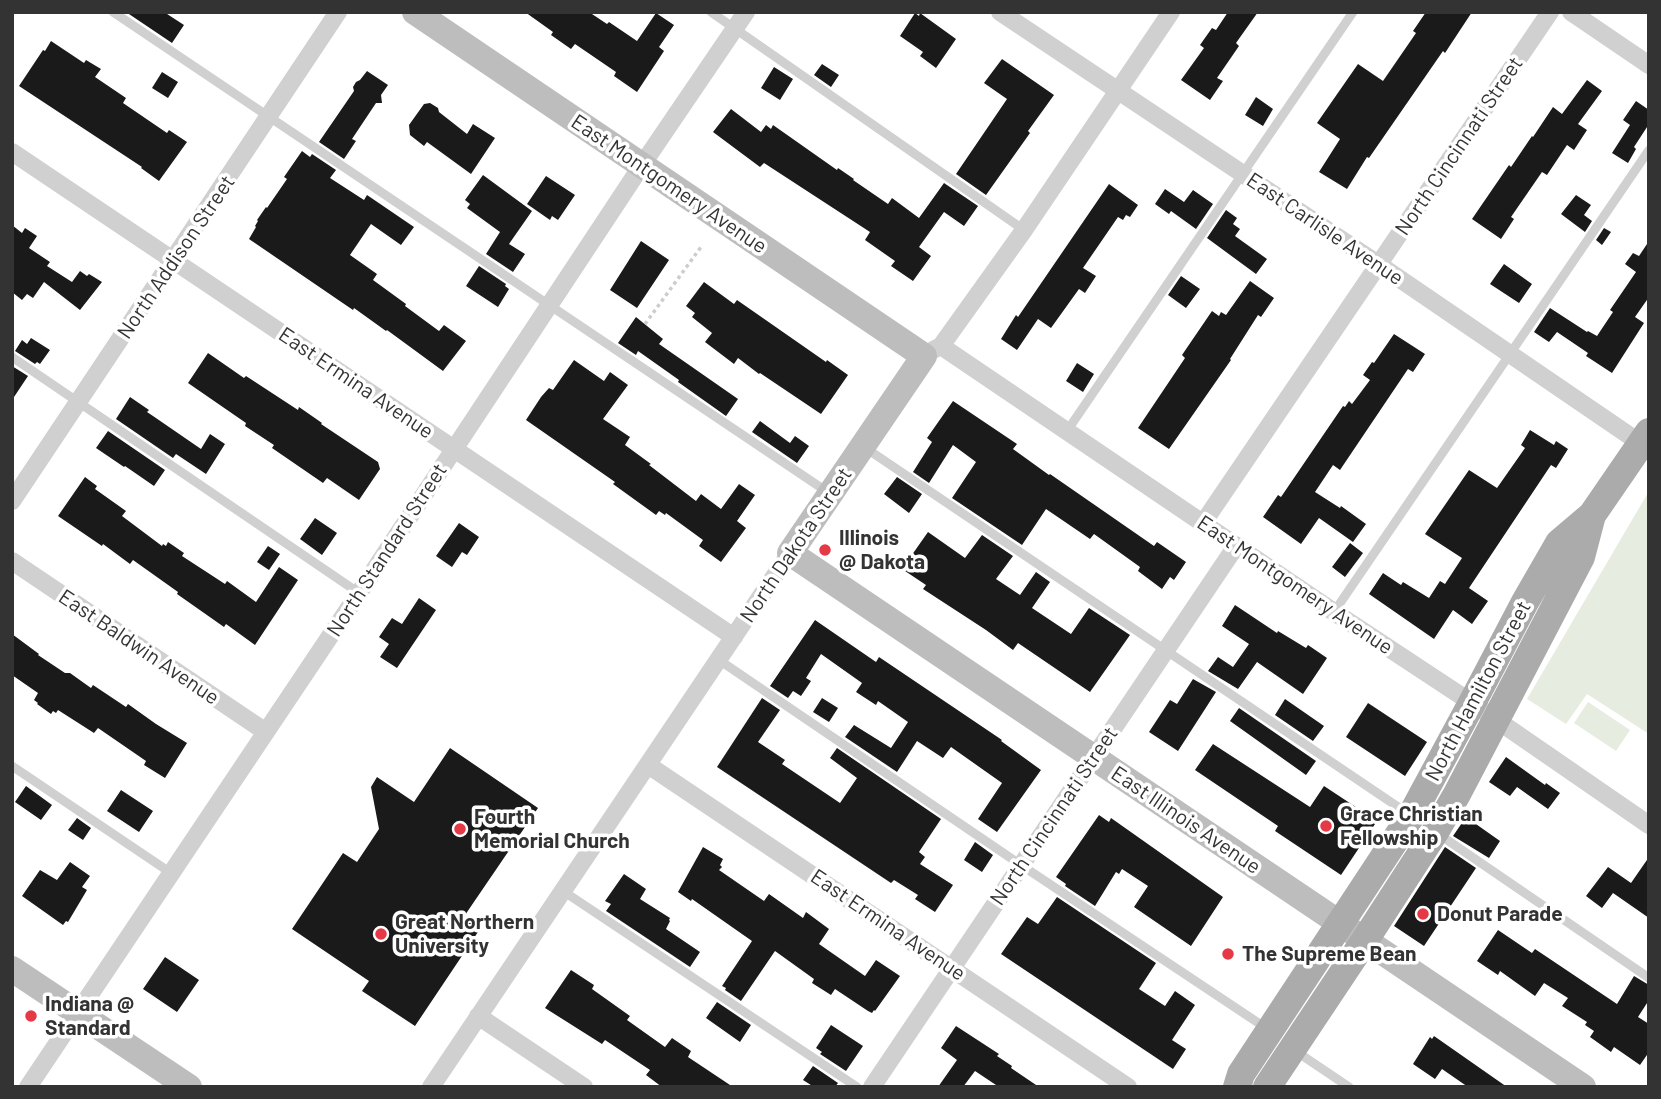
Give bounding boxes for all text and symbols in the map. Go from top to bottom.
street label: North Cincinnati Street [1390,52,1528,240]
street label: East Montgomery Avenue [566,109,772,259]
street label: East Carlisle Avenue [1242,167,1408,291]
street label: North Addison Street [112,170,240,344]
street label: East Ermina Avenue [274,322,438,444]
street label: North Standard Street [322,459,452,641]
street label: North Dakota Street [735,463,857,627]
street label: East Montgomery Avenue [1192,510,1398,660]
place label: Illinois @ Dakota [839,525,925,575]
marker: Illinois @ Dakota [817,542,833,558]
street label: East Baldwin Avenue [54,584,224,710]
street label: North Hamilton Street [1420,597,1536,785]
street label: North Cincinnati Street [985,722,1123,910]
street label: East Illinois Avenue [1106,761,1266,879]
place label: Grace Christian Fellowship [1340,801,1483,851]
place label: Fourth Memorial Church [474,804,630,854]
marker: Grace Christian Fellowship [1318,818,1334,834]
marker: Fourth Memorial Church [452,821,468,837]
street label: East Ermina Avenue [806,864,970,986]
place label: Donut Parade [1437,901,1563,927]
marker: Donut Parade [1415,906,1431,922]
place label: Great Northern University [395,909,534,959]
marker: Great Northern University [373,926,389,942]
place label: The Supreme Bean [1242,941,1417,967]
marker: The Supreme Bean [1220,946,1236,962]
place label: Indiana @ Standard [45,991,134,1041]
marker: Indiana @ Standard [23,1008,39,1024]

